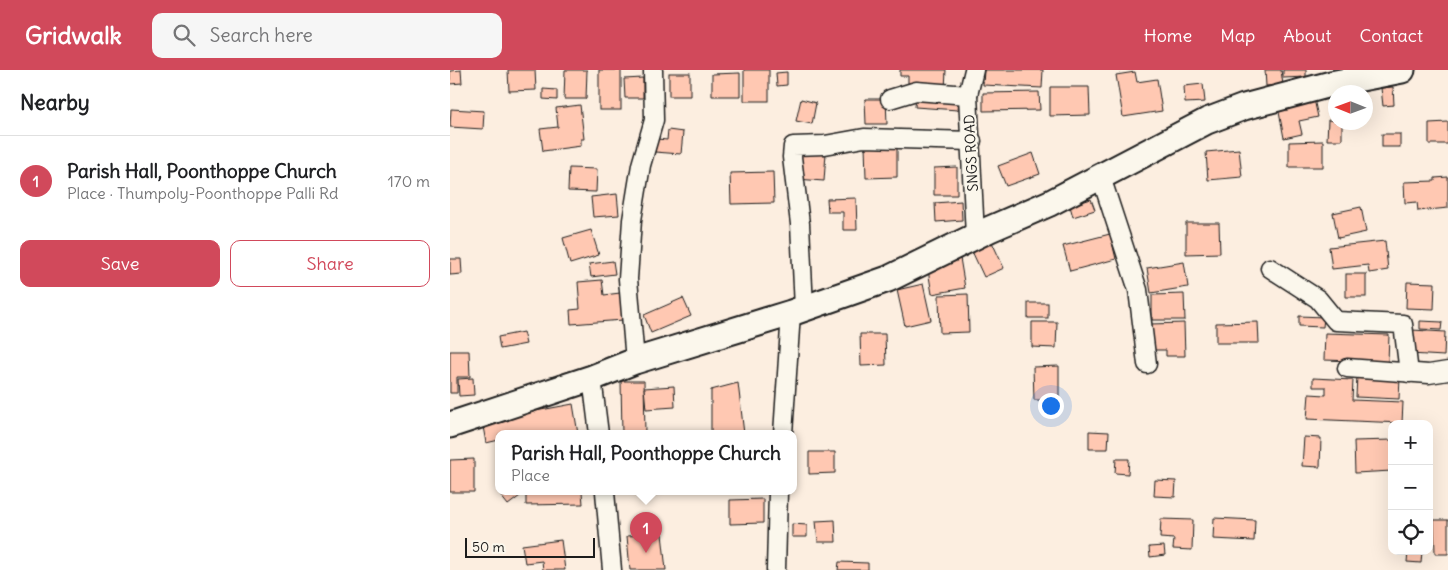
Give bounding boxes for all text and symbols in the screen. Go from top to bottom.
search box [152,13,502,58]
text: Gridwalk [25,20,122,50]
icon: search [170,21,198,49]
text: Search here [210,23,313,47]
text: Home [1144,24,1192,47]
text: Map [1220,24,1255,47]
text: About [1283,24,1331,47]
text: Contact [1359,24,1423,47]
north arrow [1328,85,1373,130]
text: Nearby [20,89,90,116]
street label: SNGS ROAD [960,114,982,192]
text: Parish Hall, Poonthoppe Church [67,159,337,183]
text: 1 [33,171,39,191]
text: 170 m [387,171,430,191]
text: Place · Thumpoly-Poonthoppe Palli Rd [67,183,338,203]
button: Save [20,240,220,287]
button: Share [230,240,430,287]
your location [1038,393,1064,419]
map controls [1388,420,1433,555]
button: + [1388,420,1433,465]
popup [495,430,797,495]
text: Parish Hall, Poonthoppe Church [511,441,781,465]
text: Place [511,465,550,485]
button: − [1388,465,1433,510]
button: locate [1388,510,1433,555]
pin: 1 [630,512,662,553]
scale bar [465,535,595,558]
text: 50 m [472,538,505,556]

